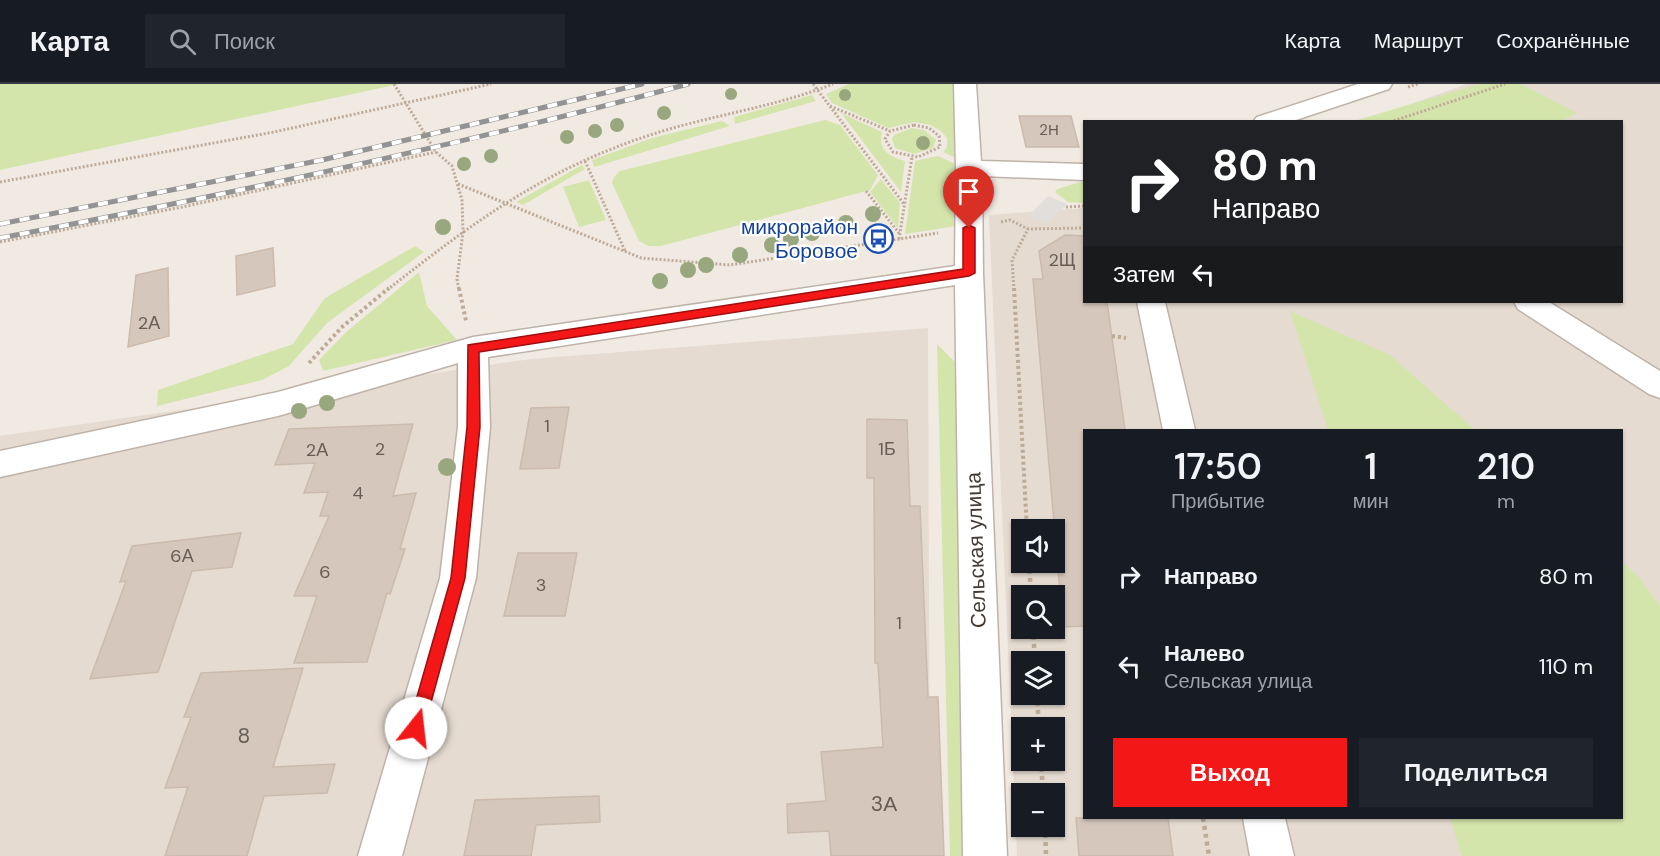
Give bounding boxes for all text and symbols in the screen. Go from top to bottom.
search box [145,14,565,68]
text: Карта [30,23,109,60]
icon: search [166,25,199,58]
text: Поиск [214,27,275,56]
text: Карта [1285,27,1341,55]
text: Маршрут [1374,27,1463,55]
text: Сохранённые [1496,27,1630,55]
house number: 2Н [1039,120,1059,140]
text: 80 m [1212,138,1318,193]
icon: right [1113,144,1191,222]
pin [943,166,994,228]
icon: arrive [952,175,985,208]
text: Направо [1212,191,1320,226]
place label: микрорайон Боровое [741,213,858,265]
bus stop icon: микрорайон Боровое [863,223,895,255]
house number: 2Щ [1048,248,1076,272]
icon: left [1187,258,1220,291]
text: Затем [1113,260,1175,289]
house number: 2А [138,311,160,335]
house number: 1 [544,414,550,438]
house number: 2 [375,437,385,461]
house number: 1Б [878,437,896,461]
house number: 2А [306,438,328,462]
text: 17:50 [1174,443,1262,490]
text: 1 [1365,443,1377,490]
text: 210 [1477,443,1535,490]
street label: Сельская улица [959,471,993,628]
house number: 4 [353,481,364,505]
text: Прибытие [1171,488,1265,514]
text: мин [1353,488,1389,514]
text: m [1497,488,1515,514]
map controls [1011,519,1065,837]
button: sound [1011,519,1065,573]
house number: 6А [170,544,194,568]
house number: 6 [319,560,331,584]
icon: right [1113,560,1146,593]
text: Направо [1164,562,1258,591]
text: 80 m [1539,562,1593,591]
house number: 3 [536,573,546,597]
button: search [1011,585,1065,639]
house number: 1 [896,611,902,635]
text: Налево [1164,639,1245,668]
icon: left [1113,650,1146,683]
button: layers [1011,651,1065,705]
text: 110 m [1539,652,1593,681]
text: Сельская улица [1164,668,1312,694]
position arrow [384,696,448,760]
button: + [1011,717,1065,771]
house number: 8 [238,722,250,750]
button: Выход [1113,738,1347,807]
button: Поделиться [1359,738,1593,807]
button: − [1011,783,1065,837]
house number: 3А [871,790,897,818]

